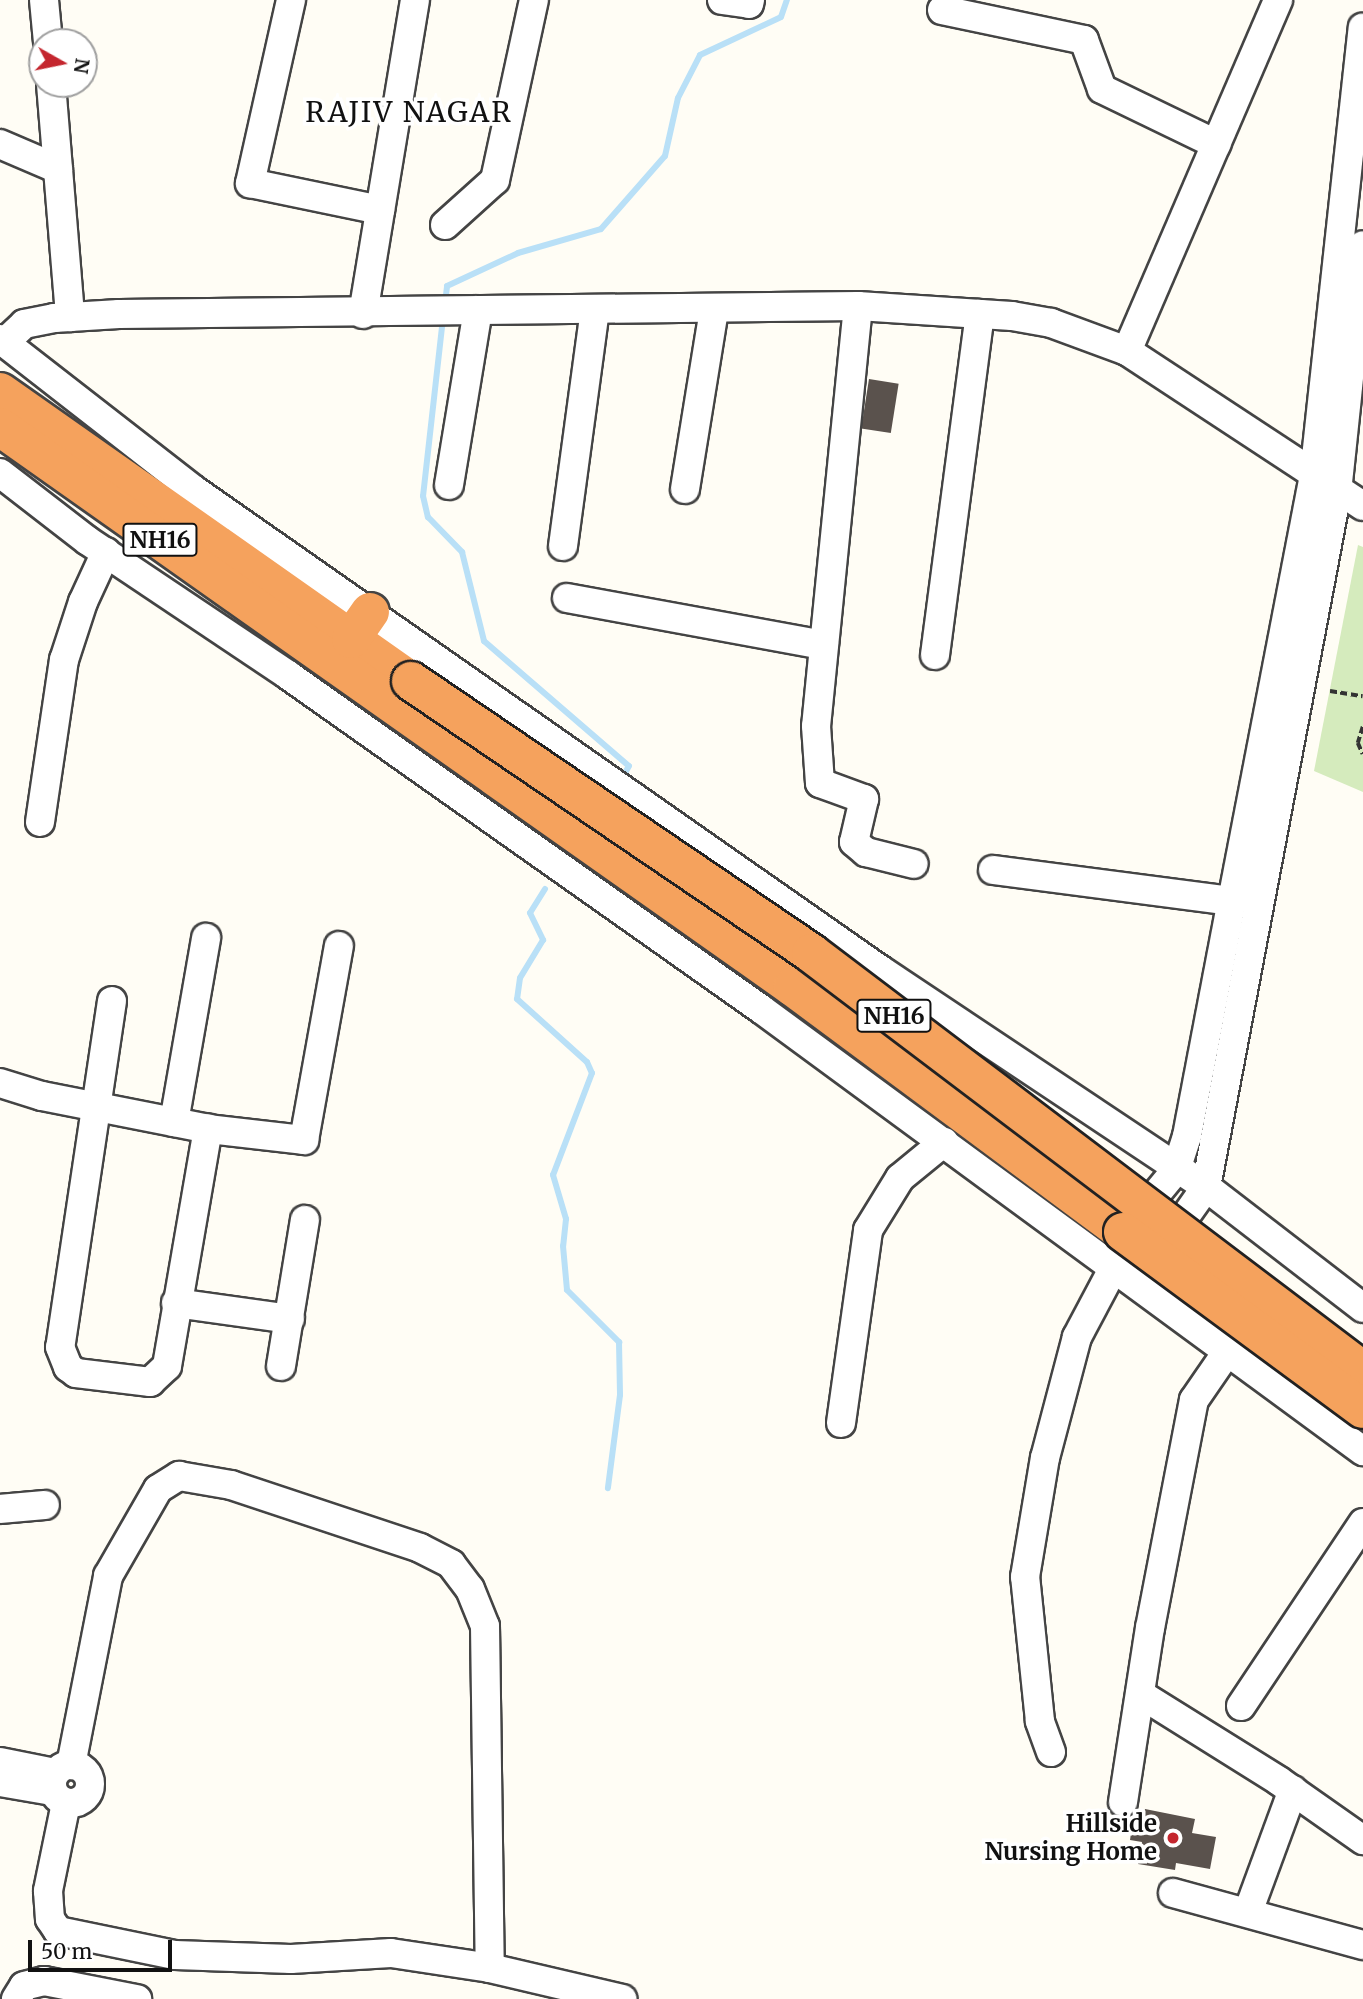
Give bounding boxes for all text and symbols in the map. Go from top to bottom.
north arrow [28,28,98,98]
text: N [69,57,95,75]
district label: RAJIV NAGAR [307,95,511,129]
road number: NH16 [122,520,198,560]
road number: NH16 [856,996,932,1036]
place label: Hillside Nursing Home [984,1810,1157,1866]
marker: Hillside Nursing Home [1163,1828,1183,1848]
scale bar [32,1926,175,1970]
text: 50 m [41,1938,92,1965]

